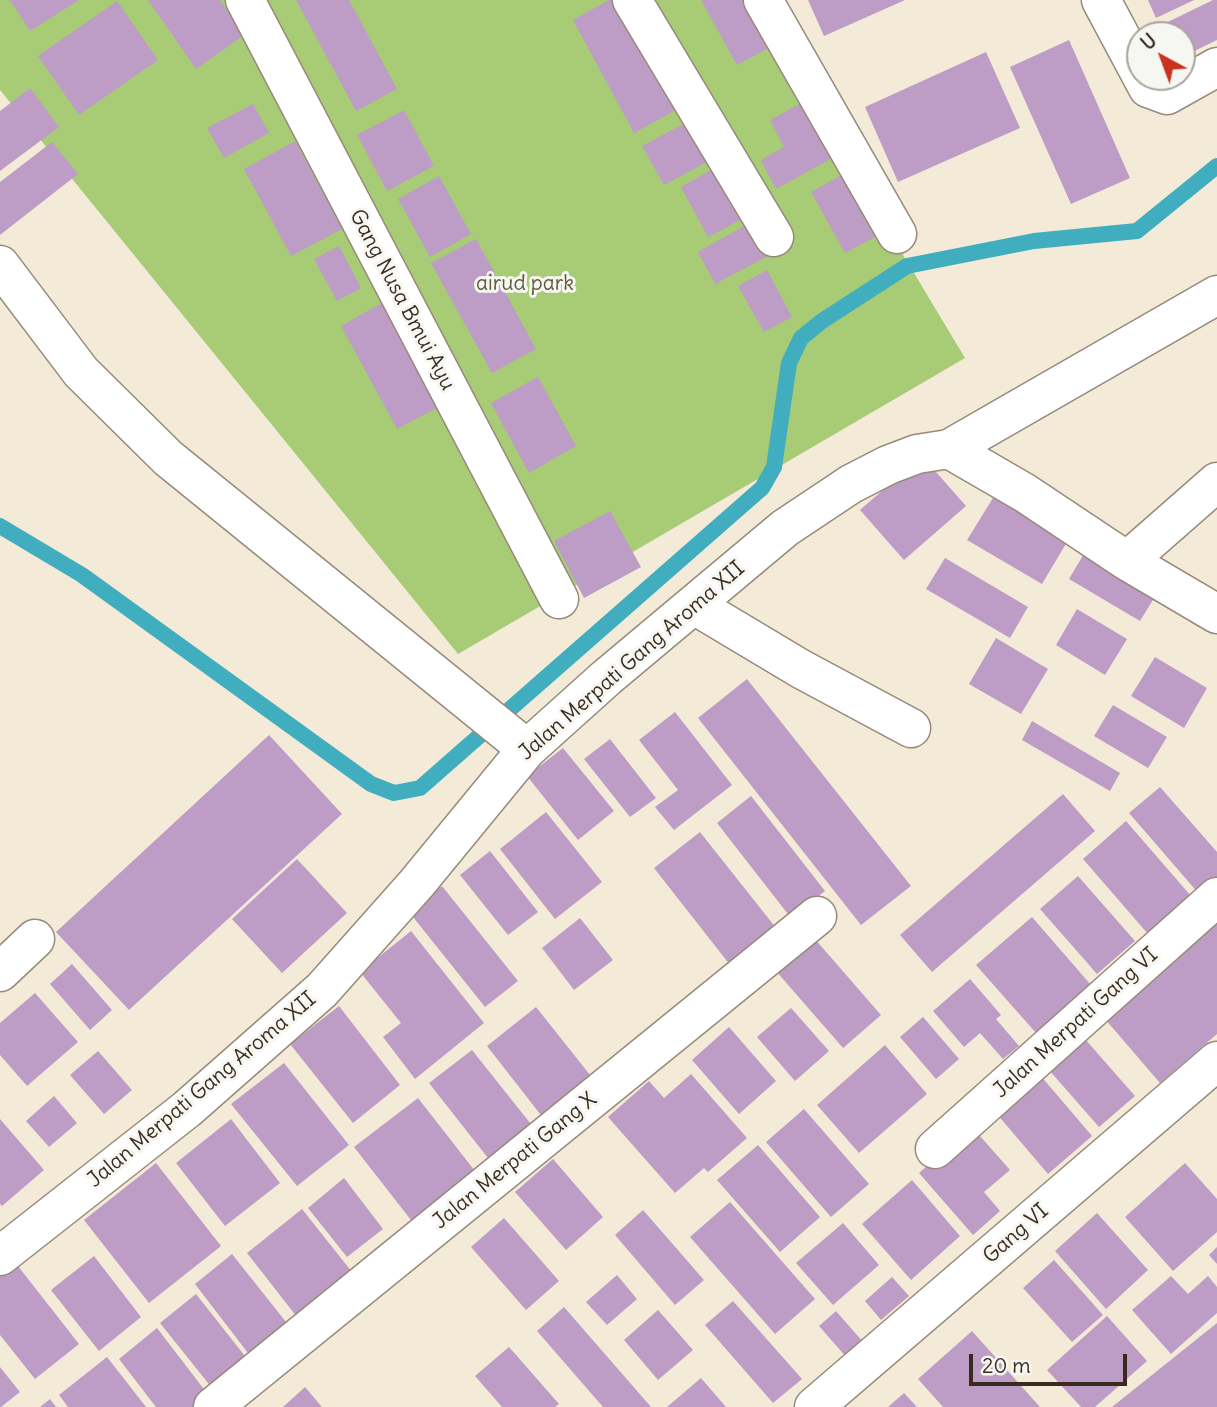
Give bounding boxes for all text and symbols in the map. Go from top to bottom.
north arrow [1126,21,1196,91]
text: U [1136,28,1161,55]
street label: Gang Nusa Bmui Ayu [344,205,460,395]
park label: airud park [476,271,574,297]
street label: Jalan Merpati Gang Aroma XII [514,556,750,766]
street label: Jalan Merpati Gang VI [989,943,1163,1103]
street label: Jalan Merpati Gang Aroma XII [83,987,321,1193]
street label: Jalan Merpati Gang X [428,1087,602,1235]
street label: Gang VI [978,1199,1054,1269]
scale bar [972,1340,1130,1384]
text: 20 m [982,1352,1031,1379]

